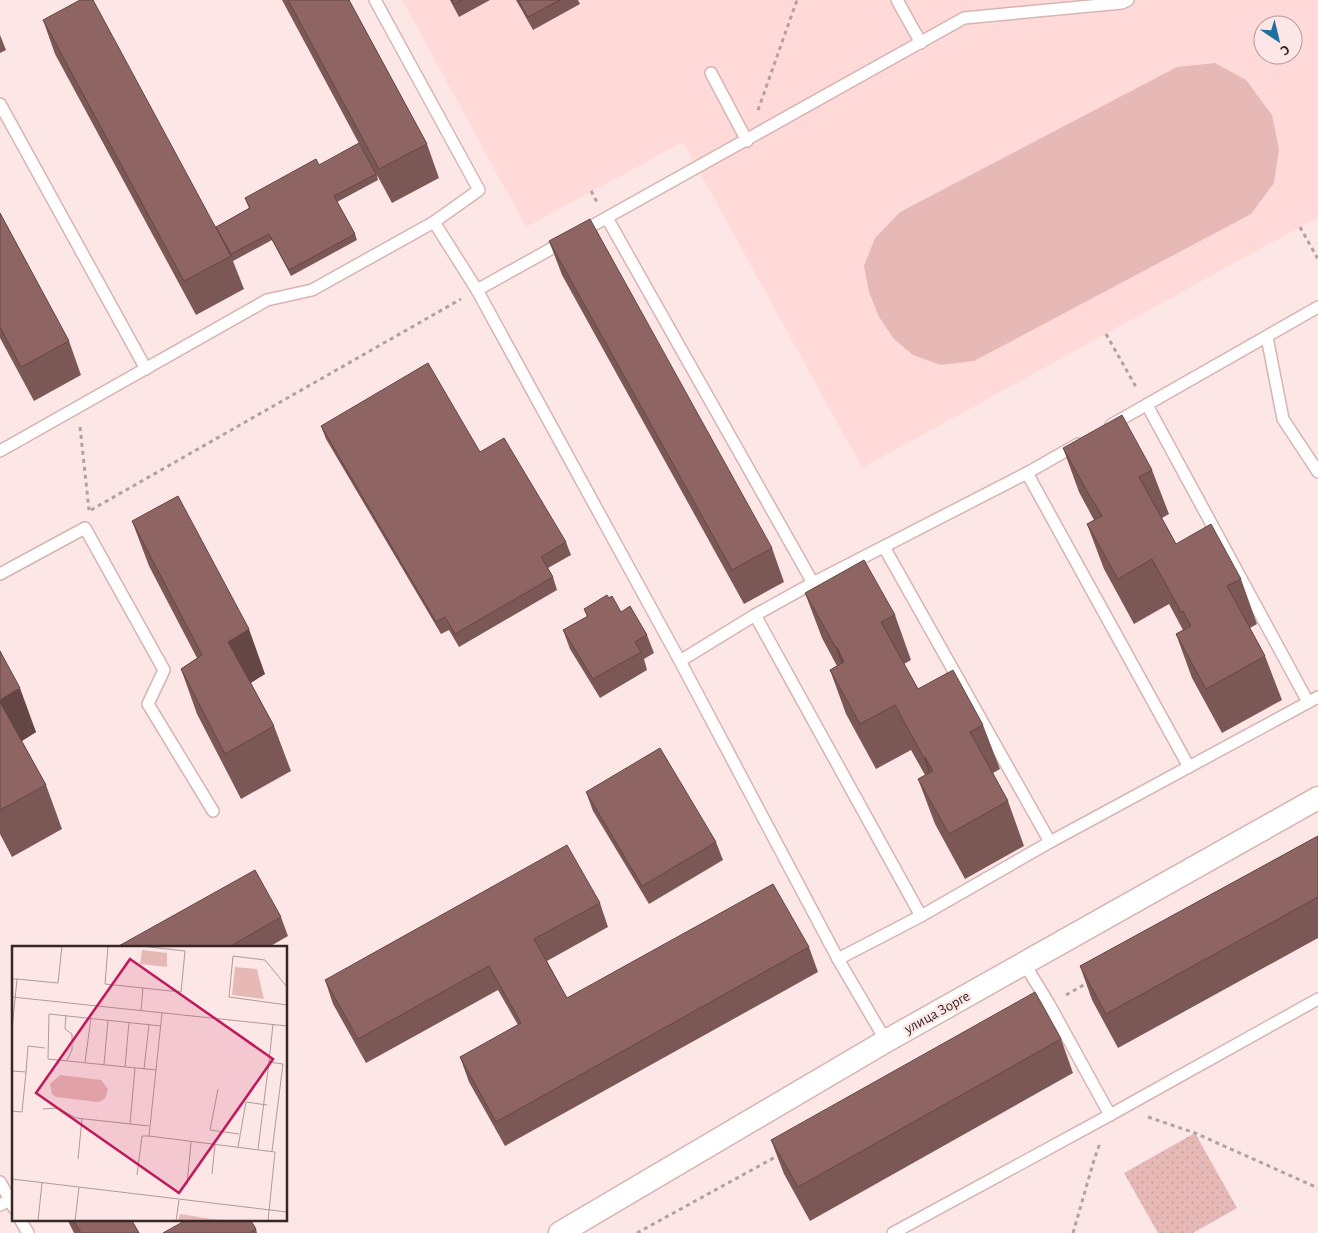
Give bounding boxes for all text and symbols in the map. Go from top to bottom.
north arrow [1253,15,1303,65]
text: С [1277,42,1292,58]
inset map [12,946,288,1220]
street label: улица Зорге [901,988,973,1037]

